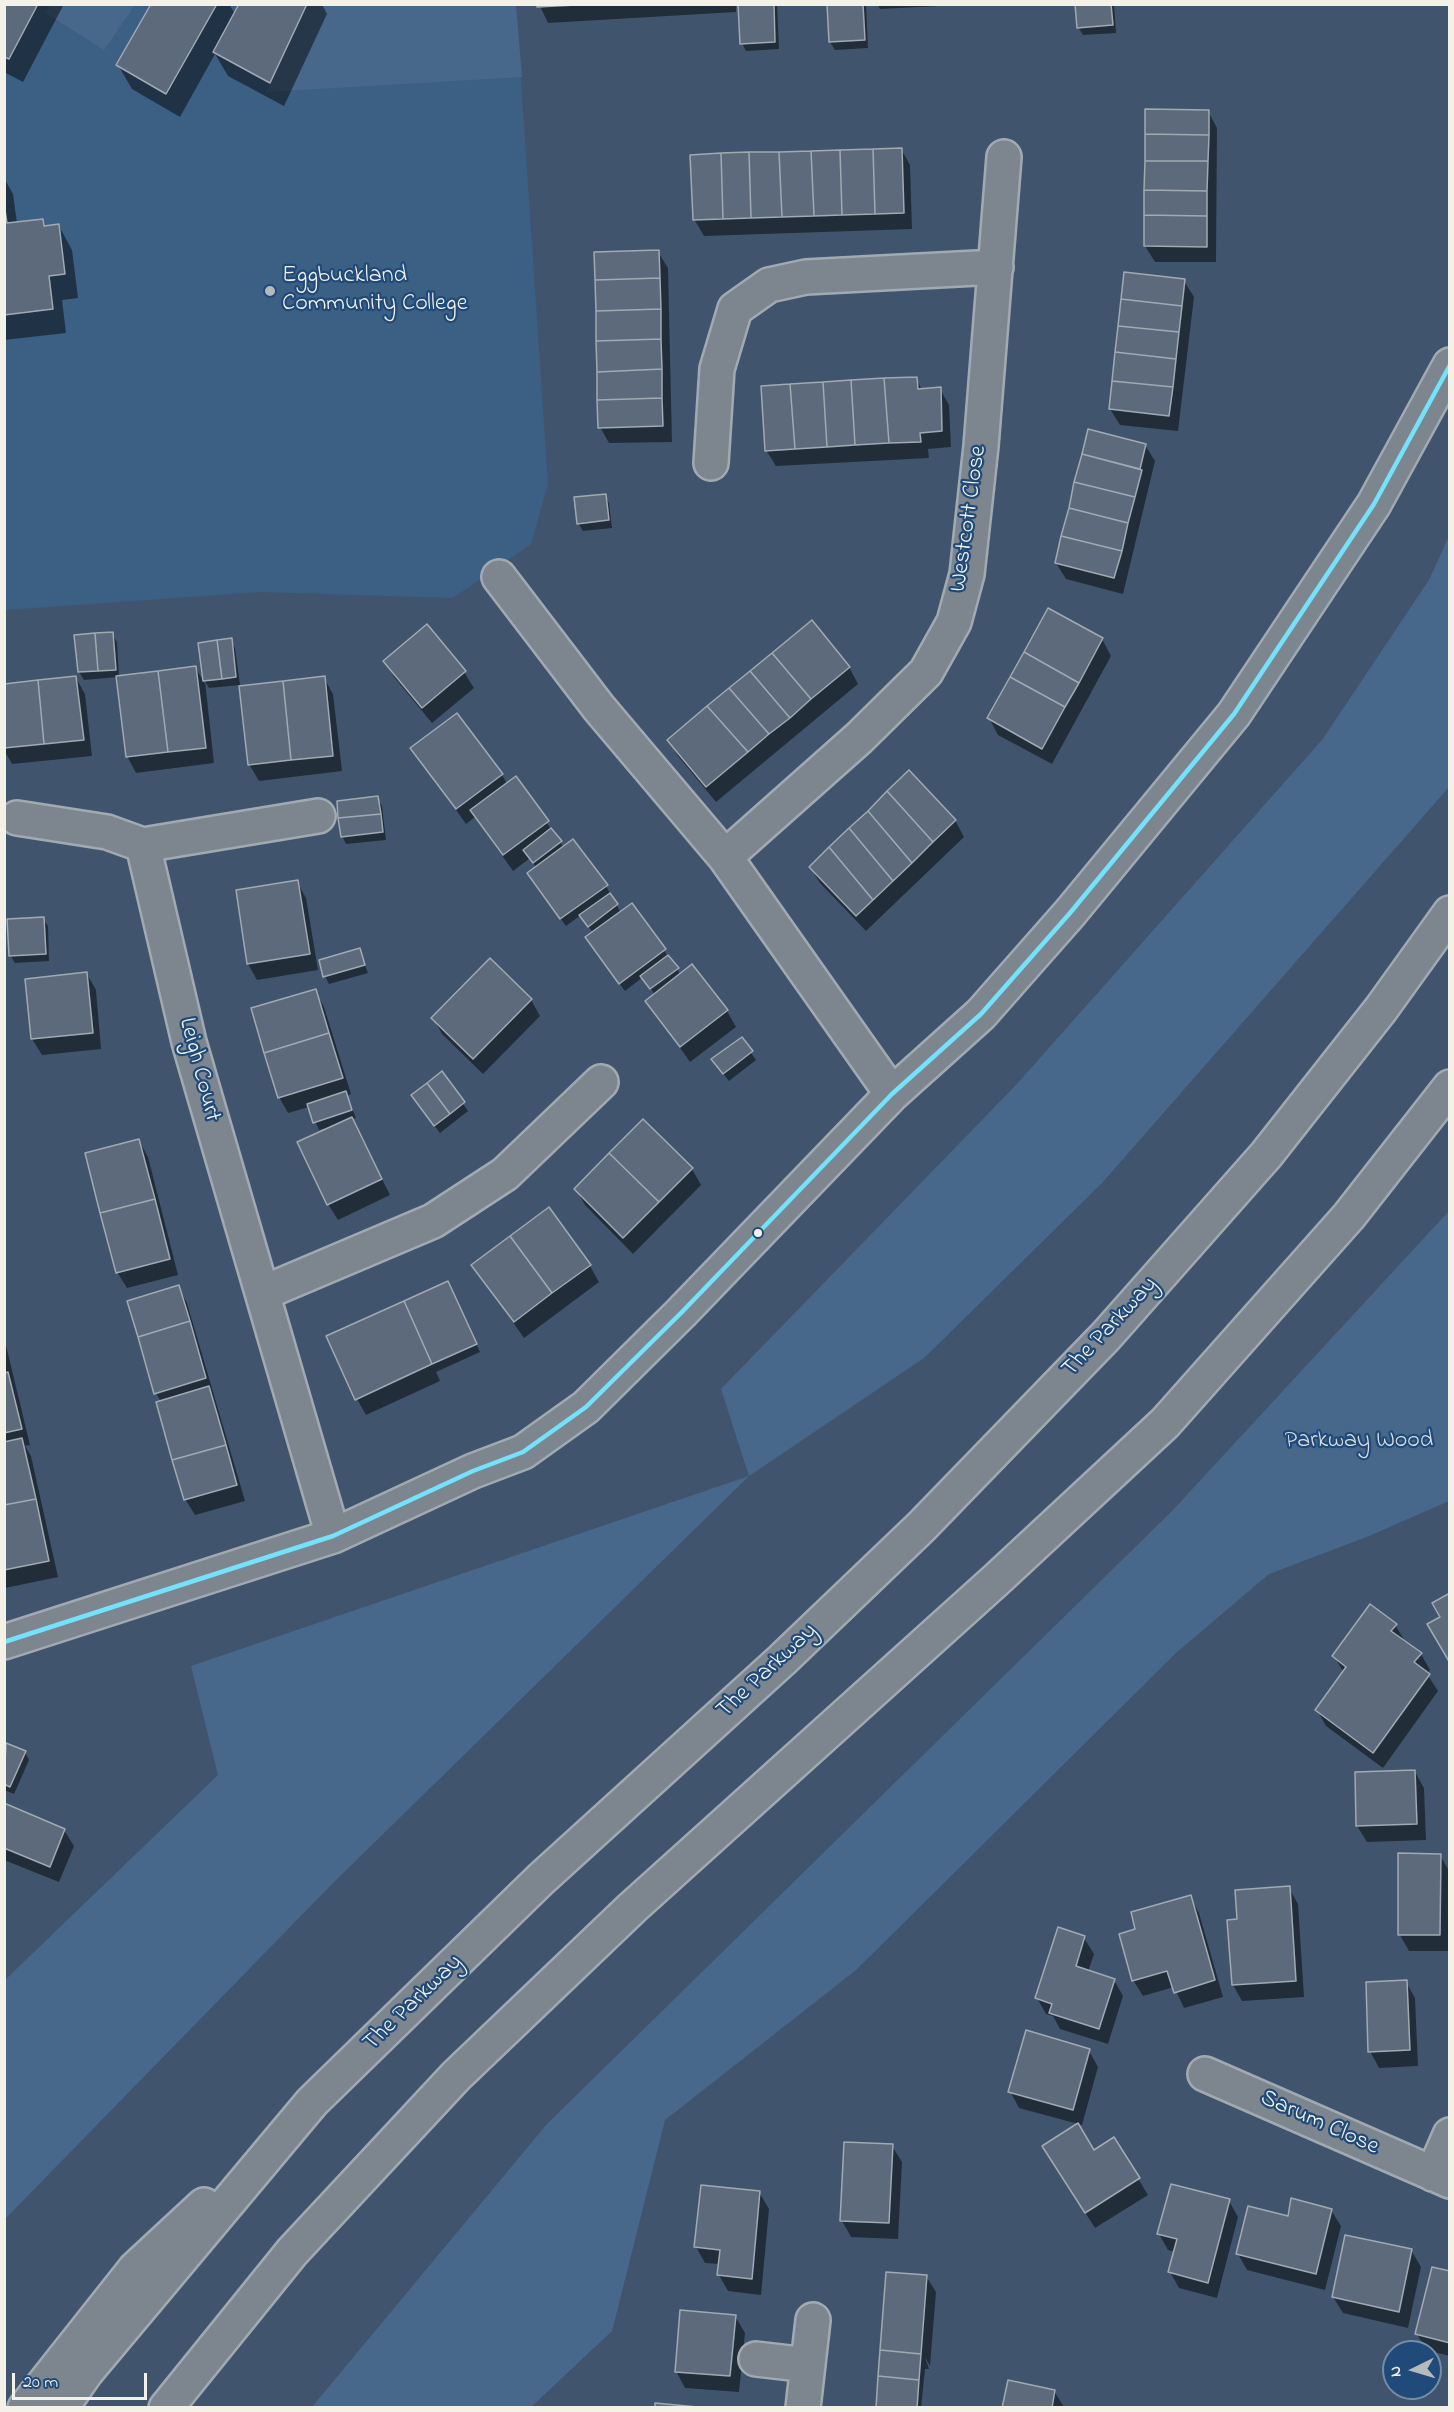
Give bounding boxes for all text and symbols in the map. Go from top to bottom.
place label: Eggbuckland Community College [282,263,467,319]
marker: Eggbuckland Community College [263,284,277,298]
street label: Westcott Close [945,444,995,594]
street label: Leigh Court [170,1015,226,1125]
unlabelled marker [752,1227,764,1239]
street label: The Parkway [1057,1272,1165,1384]
park label: Parkway Wood [1285,1428,1433,1456]
street label: The Parkway [712,1618,824,1726]
street label: The Parkway [358,1949,470,2059]
street label: Sarum Close [1255,2085,1383,2163]
north arrow [1382,2340,1442,2400]
scale bar [15,2361,150,2399]
text: N [1384,2365,1408,2378]
text: 20 m [23,2370,58,2396]

